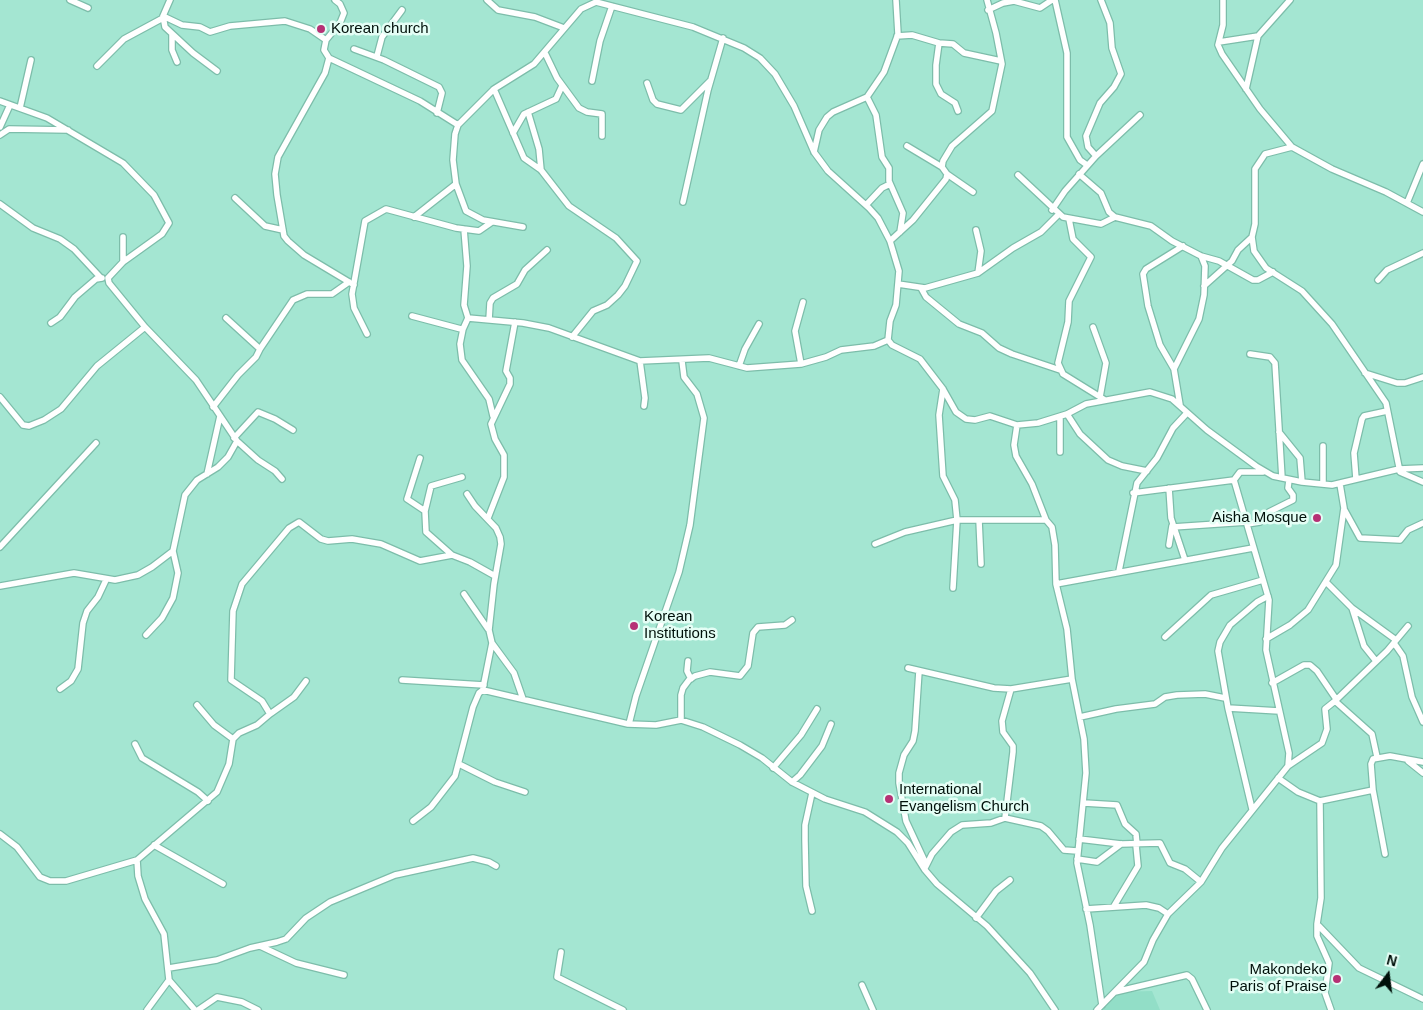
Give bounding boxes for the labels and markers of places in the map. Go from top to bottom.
place label: Korean church [331,20,429,38]
marker: Korean church [315,23,327,35]
place label: Aisha Mosque [1212,509,1307,527]
marker: Aisha Mosque [1311,512,1323,524]
place label: Korean Institutions [644,608,716,643]
marker: Korean Institutions [628,620,640,632]
place label: International Evangelism Church [899,781,1029,816]
marker: International Evangelism Church [883,793,895,805]
place label: Makondeko Paris of Praise [1229,961,1327,996]
marker: Makondeko Paris of Praise [1331,973,1343,985]

